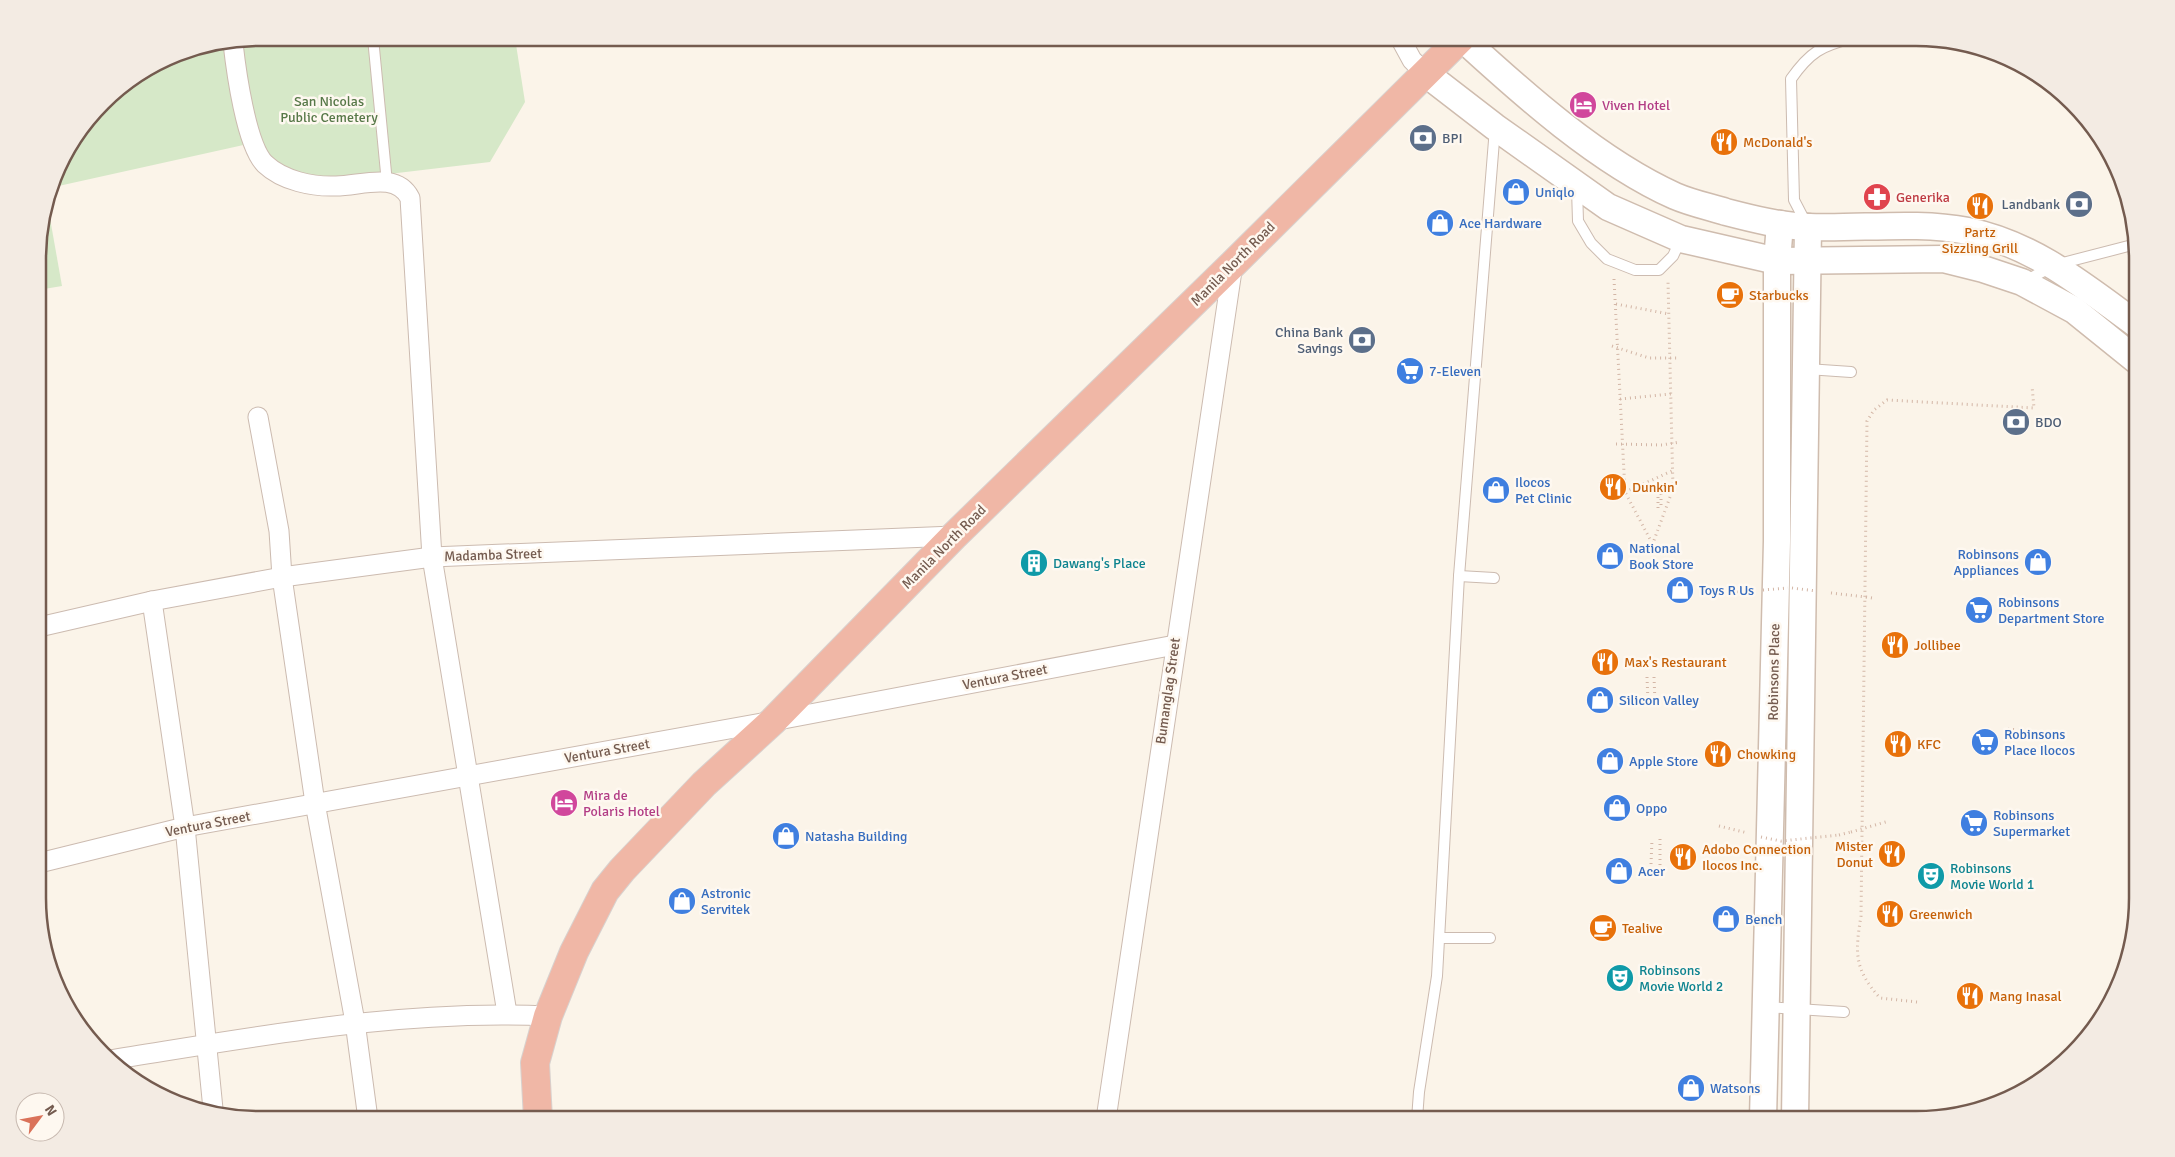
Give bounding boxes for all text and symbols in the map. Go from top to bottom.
hotel icon: Viven Hotel [1568,90,1598,120]
park label: San Nicolas Public Cemetery [280,93,378,126]
place label: Viven Hotel [1602,97,1670,114]
bank icon: BPI [1408,123,1438,153]
restaurant icon: McDonald's [1709,127,1739,157]
place label: BPI [1442,130,1463,147]
place label: McDonald's [1743,134,1812,151]
shop icon: Uniqlo [1501,177,1531,207]
pharmacy icon: Generika [1862,182,1892,212]
place label: Uniqlo [1535,184,1574,201]
place label: Generika [1896,189,1950,206]
bank icon: Landbank [2064,189,2094,219]
restaurant icon: Partz Sizzling Grill [1965,191,1995,221]
place label: Landbank [2002,196,2060,213]
shop icon: Ace Hardware [1425,208,1455,238]
place label: Ace Hardware [1459,215,1542,232]
street label: Manila North Road [1187,218,1279,310]
place label: Partz Sizzling Grill [1942,224,2018,257]
cafe icon: Starbucks [1715,280,1745,310]
place label: Starbucks [1749,287,1809,304]
place label: China Bank Savings [1275,324,1343,357]
bank icon: China Bank Savings [1347,325,1377,355]
supermarket icon: 7-Eleven [1395,356,1425,386]
place label: 7-Eleven [1429,363,1481,380]
bank icon: BDO [2001,407,2031,437]
place label: BDO [2035,414,2062,431]
restaurant icon: Dunkin' [1598,472,1628,502]
place label: Ilocos Pet Clinic [1515,474,1572,507]
shop icon: Ilocos Pet Clinic [1481,475,1511,505]
place label: Dunkin' [1632,479,1678,496]
street label: Manila North Road [898,501,990,593]
place label: National Book Store [1629,540,1694,573]
shop icon: National Book Store [1595,541,1625,571]
street label: Madamba Street [444,545,542,565]
place label: Robinsons Appliances [1953,546,2019,579]
shop icon: Robinsons Appliances [2023,547,2053,577]
building icon: Dawang's Place [1019,548,1049,578]
place label: Dawang's Place [1053,555,1146,572]
shop icon: Toys R Us [1665,575,1695,605]
place label: Toys R Us [1699,582,1754,599]
place label: Robinsons Department Store [1998,594,2104,627]
supermarket icon: Robinsons Department Store [1964,595,1994,625]
street label: Robinsons Place [1765,623,1783,721]
restaurant icon: Jollibee [1880,630,1910,660]
street label: Bumanglag Street [1152,636,1184,745]
place label: Jollibee [1914,637,1961,654]
restaurant icon: Max's Restaurant [1590,647,1620,677]
place label: Max's Restaurant [1624,654,1727,671]
street label: Ventura Street [961,660,1049,694]
shop icon: Silicon Valley [1585,685,1615,715]
place label: Silicon Valley [1619,692,1699,709]
place label: Robinsons Place Ilocos [2004,726,2075,759]
supermarket icon: Robinsons Place Ilocos [1970,727,2000,757]
restaurant icon: KFC [1883,729,1913,759]
street label: Ventura Street [563,735,651,767]
place label: KFC [1917,736,1941,753]
restaurant icon: Chowking [1703,739,1733,769]
shop icon: Apple Store [1595,746,1625,776]
place label: Chowking [1737,746,1796,763]
place label: Apple Store [1629,753,1698,770]
place label: Mira de Polaris Hotel [583,787,660,820]
hotel icon: Mira de Polaris Hotel [549,788,579,818]
shop icon: Oppo [1602,793,1632,823]
place label: Oppo [1636,800,1667,817]
street label: Ventura Street [164,807,252,841]
place label: Robinsons Supermarket [1993,807,2070,840]
supermarket icon: Robinsons Supermarket [1959,808,1989,838]
shop icon: Natasha Building [771,821,801,851]
place label: Natasha Building [805,828,907,845]
place label: Mister Donut [1835,838,1874,871]
restaurant icon: Mister Donut [1877,839,1907,869]
place label: Adobo Connection Ilocos Inc. [1702,841,1811,874]
restaurant icon: Adobo Connection Ilocos Inc. [1668,842,1698,872]
shop icon: Acer [1604,856,1634,886]
place label: Robinsons Movie World 1 [1950,860,2034,893]
theatre icon: Robinsons Movie World 1 [1916,861,1946,891]
place label: Acer [1638,863,1666,880]
place label: Astronic Servitek [701,885,751,918]
shop icon: Astronic Servitek [667,886,697,916]
restaurant icon: Greenwich [1875,899,1905,929]
shop icon: Bench [1711,904,1741,934]
place label: Greenwich [1909,906,1973,923]
place label: Bench [1745,911,1782,928]
cafe icon: Tealive [1588,913,1618,943]
place label: Tealive [1622,920,1663,937]
place label: Robinsons Movie World 2 [1639,962,1723,995]
theatre icon: Robinsons Movie World 2 [1605,963,1635,993]
restaurant icon: Mang Inasal [1955,981,1985,1011]
place label: Mang Inasal [1989,988,2062,1005]
shop icon: Watsons [1676,1073,1706,1103]
place label: Watsons [1710,1080,1760,1097]
north arrow [15,1092,65,1142]
text: N [41,1102,60,1119]

